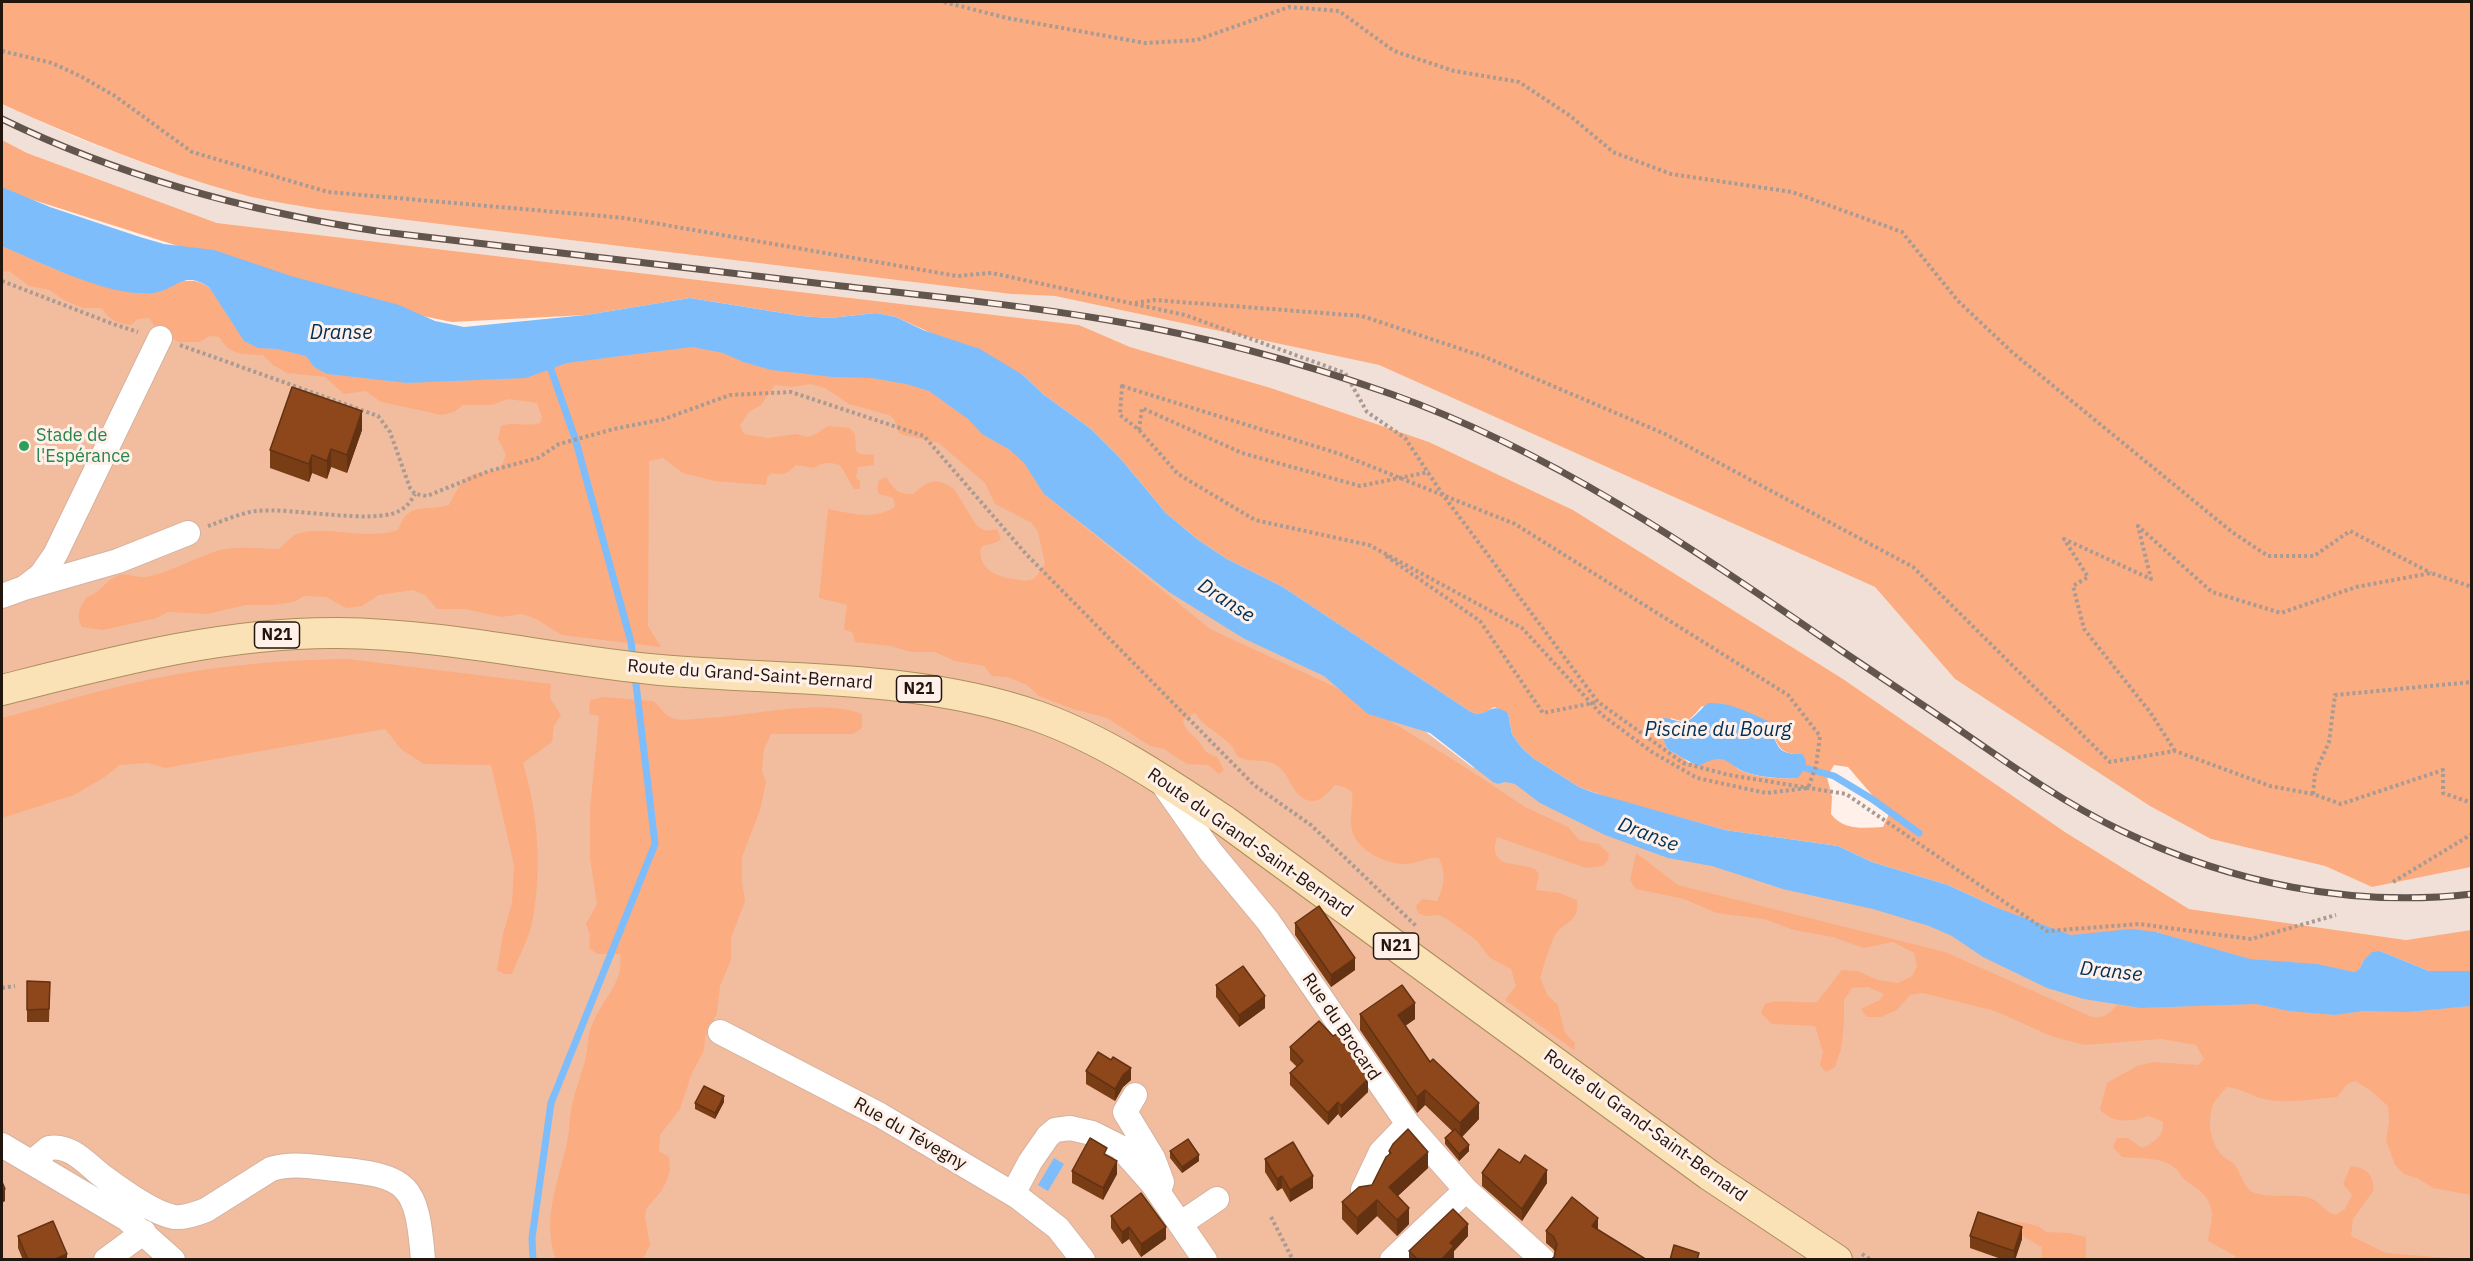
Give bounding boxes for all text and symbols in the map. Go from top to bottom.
water label: Dranse [310,321,372,345]
place label: Stade de l'Espérance [36,425,130,468]
marker: Stade de l'Espérance [17,439,31,453]
water label: Dranse [1193,574,1259,628]
road number: N21 [254,622,300,648]
street label: Route du Grand-Saint-Bernard [627,656,873,694]
road number: N21 [896,676,942,702]
water label: Piscine du Bourg [1644,718,1792,742]
street label: Route du Grand-Saint-Bernard [1143,764,1357,922]
water label: Dranse [1614,813,1682,857]
road number: N21 [1374,933,1418,959]
water label: Dranse [2079,957,2143,987]
street label: Rue du Brocard [1297,969,1385,1085]
street label: Route du Grand-Saint-Bernard [1539,1045,1751,1207]
street label: Rue du Tévegny [850,1093,970,1175]

